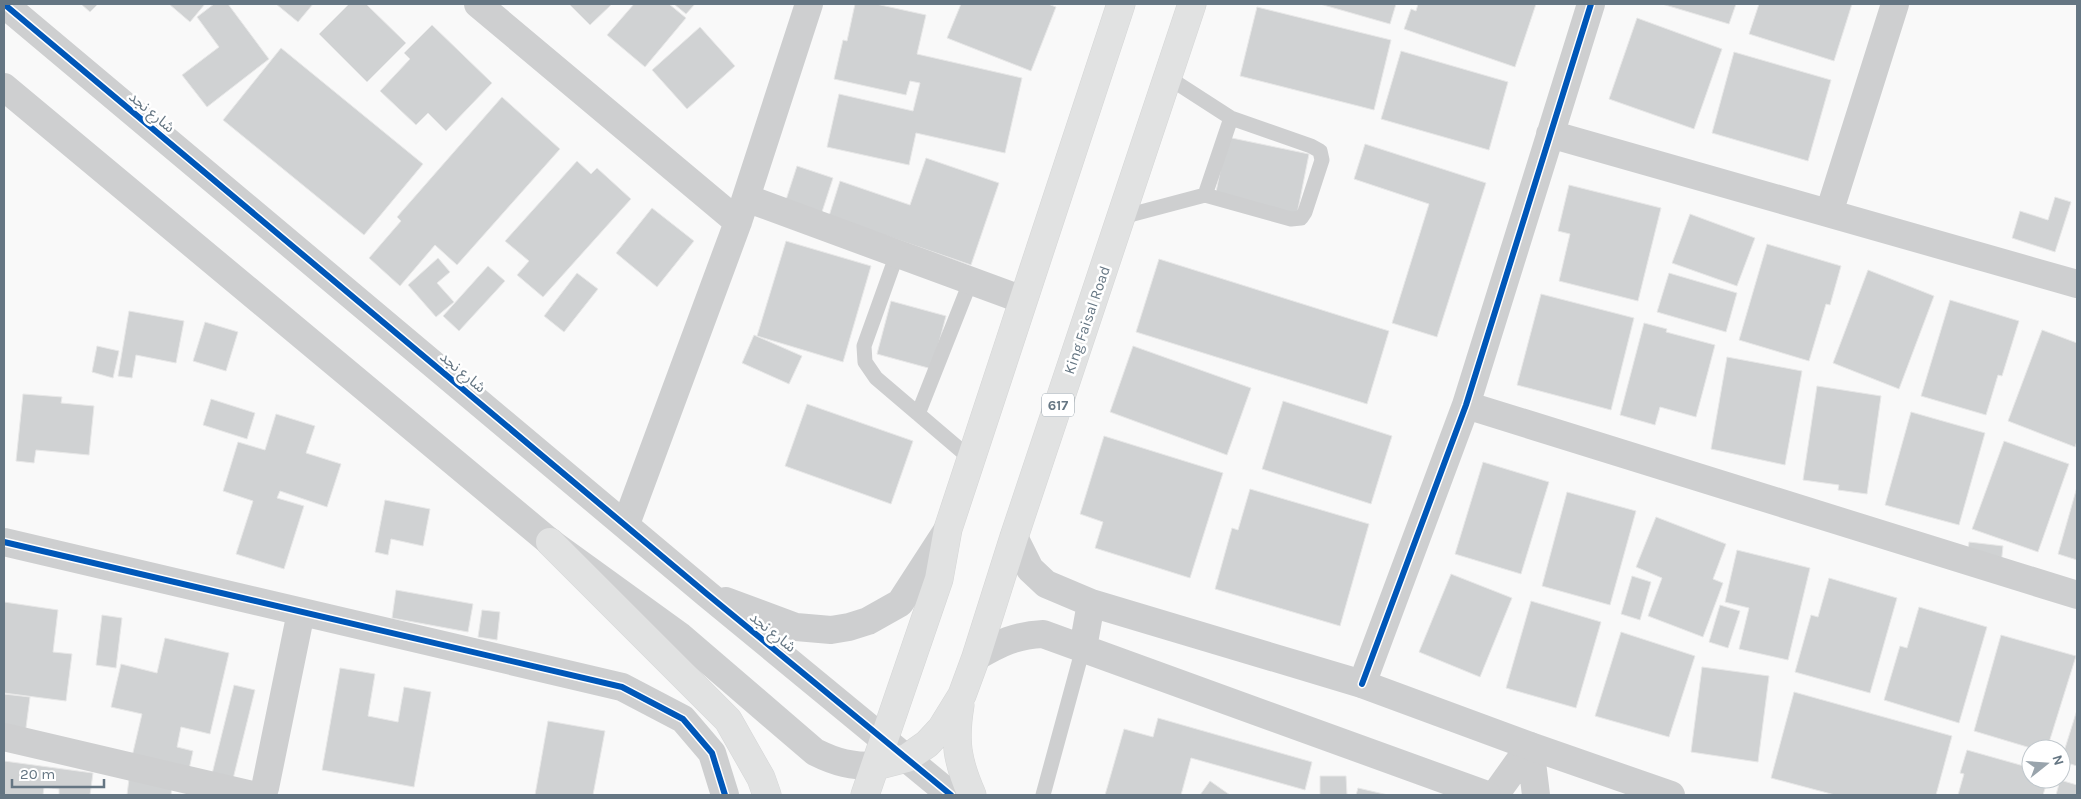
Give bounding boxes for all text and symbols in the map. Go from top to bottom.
street label: شارع نجد [123,88,179,139]
street label: King Faisal Road [1060,263,1114,377]
street label: شارع نجد [434,348,490,399]
road number: 617 [1042,394,1074,416]
street label: شارع نجد [744,608,800,659]
north arrow [2021,739,2071,789]
text: N [2048,753,2068,768]
scale bar [12,756,105,788]
text: 20 m [20,765,55,783]

